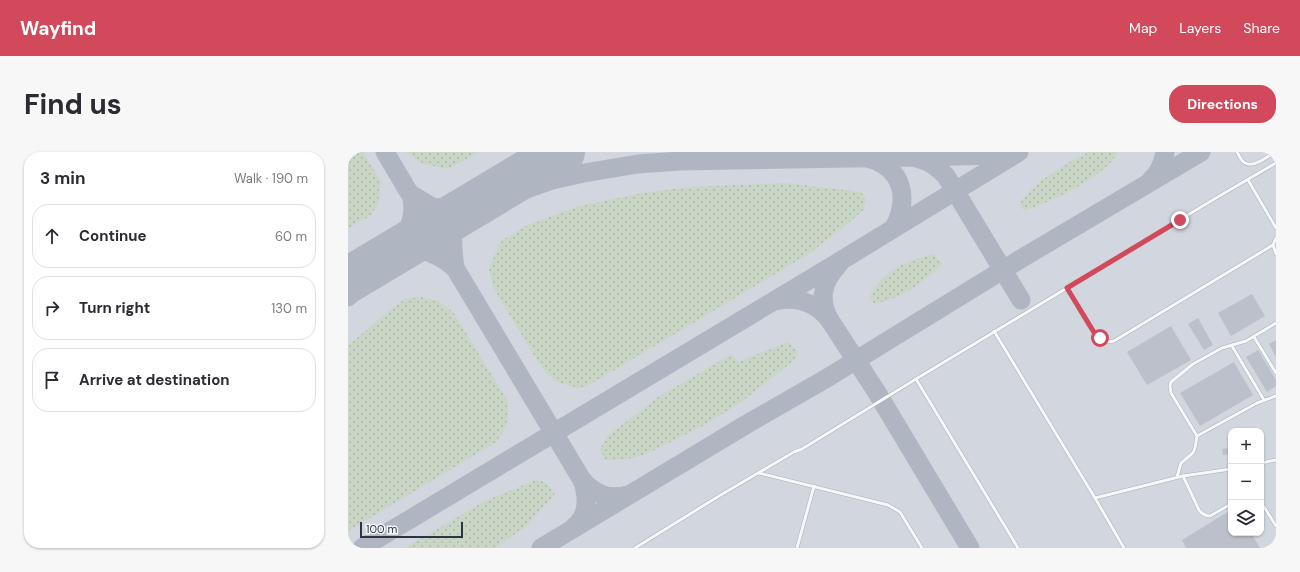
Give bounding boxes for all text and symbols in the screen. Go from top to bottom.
text: Wayfind [20,16,96,41]
text: Map [1129,19,1157,37]
text: Layers [1179,19,1221,37]
text: Share [1243,19,1280,37]
button: Directions [1169,85,1276,123]
text: Find us [24,86,122,123]
text: 3 min [40,167,85,189]
text: Walk · 190 m [234,170,308,187]
route end [1171,211,1189,229]
icon: ahead [41,225,63,247]
text: Continue [79,226,147,246]
text: 60 m [275,228,307,245]
icon: right [41,297,63,319]
text: Turn right [79,298,150,318]
text: 130 m [271,300,307,317]
route start [1091,329,1109,347]
icon: arrive [41,369,63,391]
text: Arrive at destination [79,370,230,390]
map controls [1228,428,1264,536]
button: + [1228,428,1264,464]
button: − [1228,464,1264,500]
button: layers [1228,500,1264,536]
scale bar [360,520,463,539]
text: 100 m [366,522,397,536]

